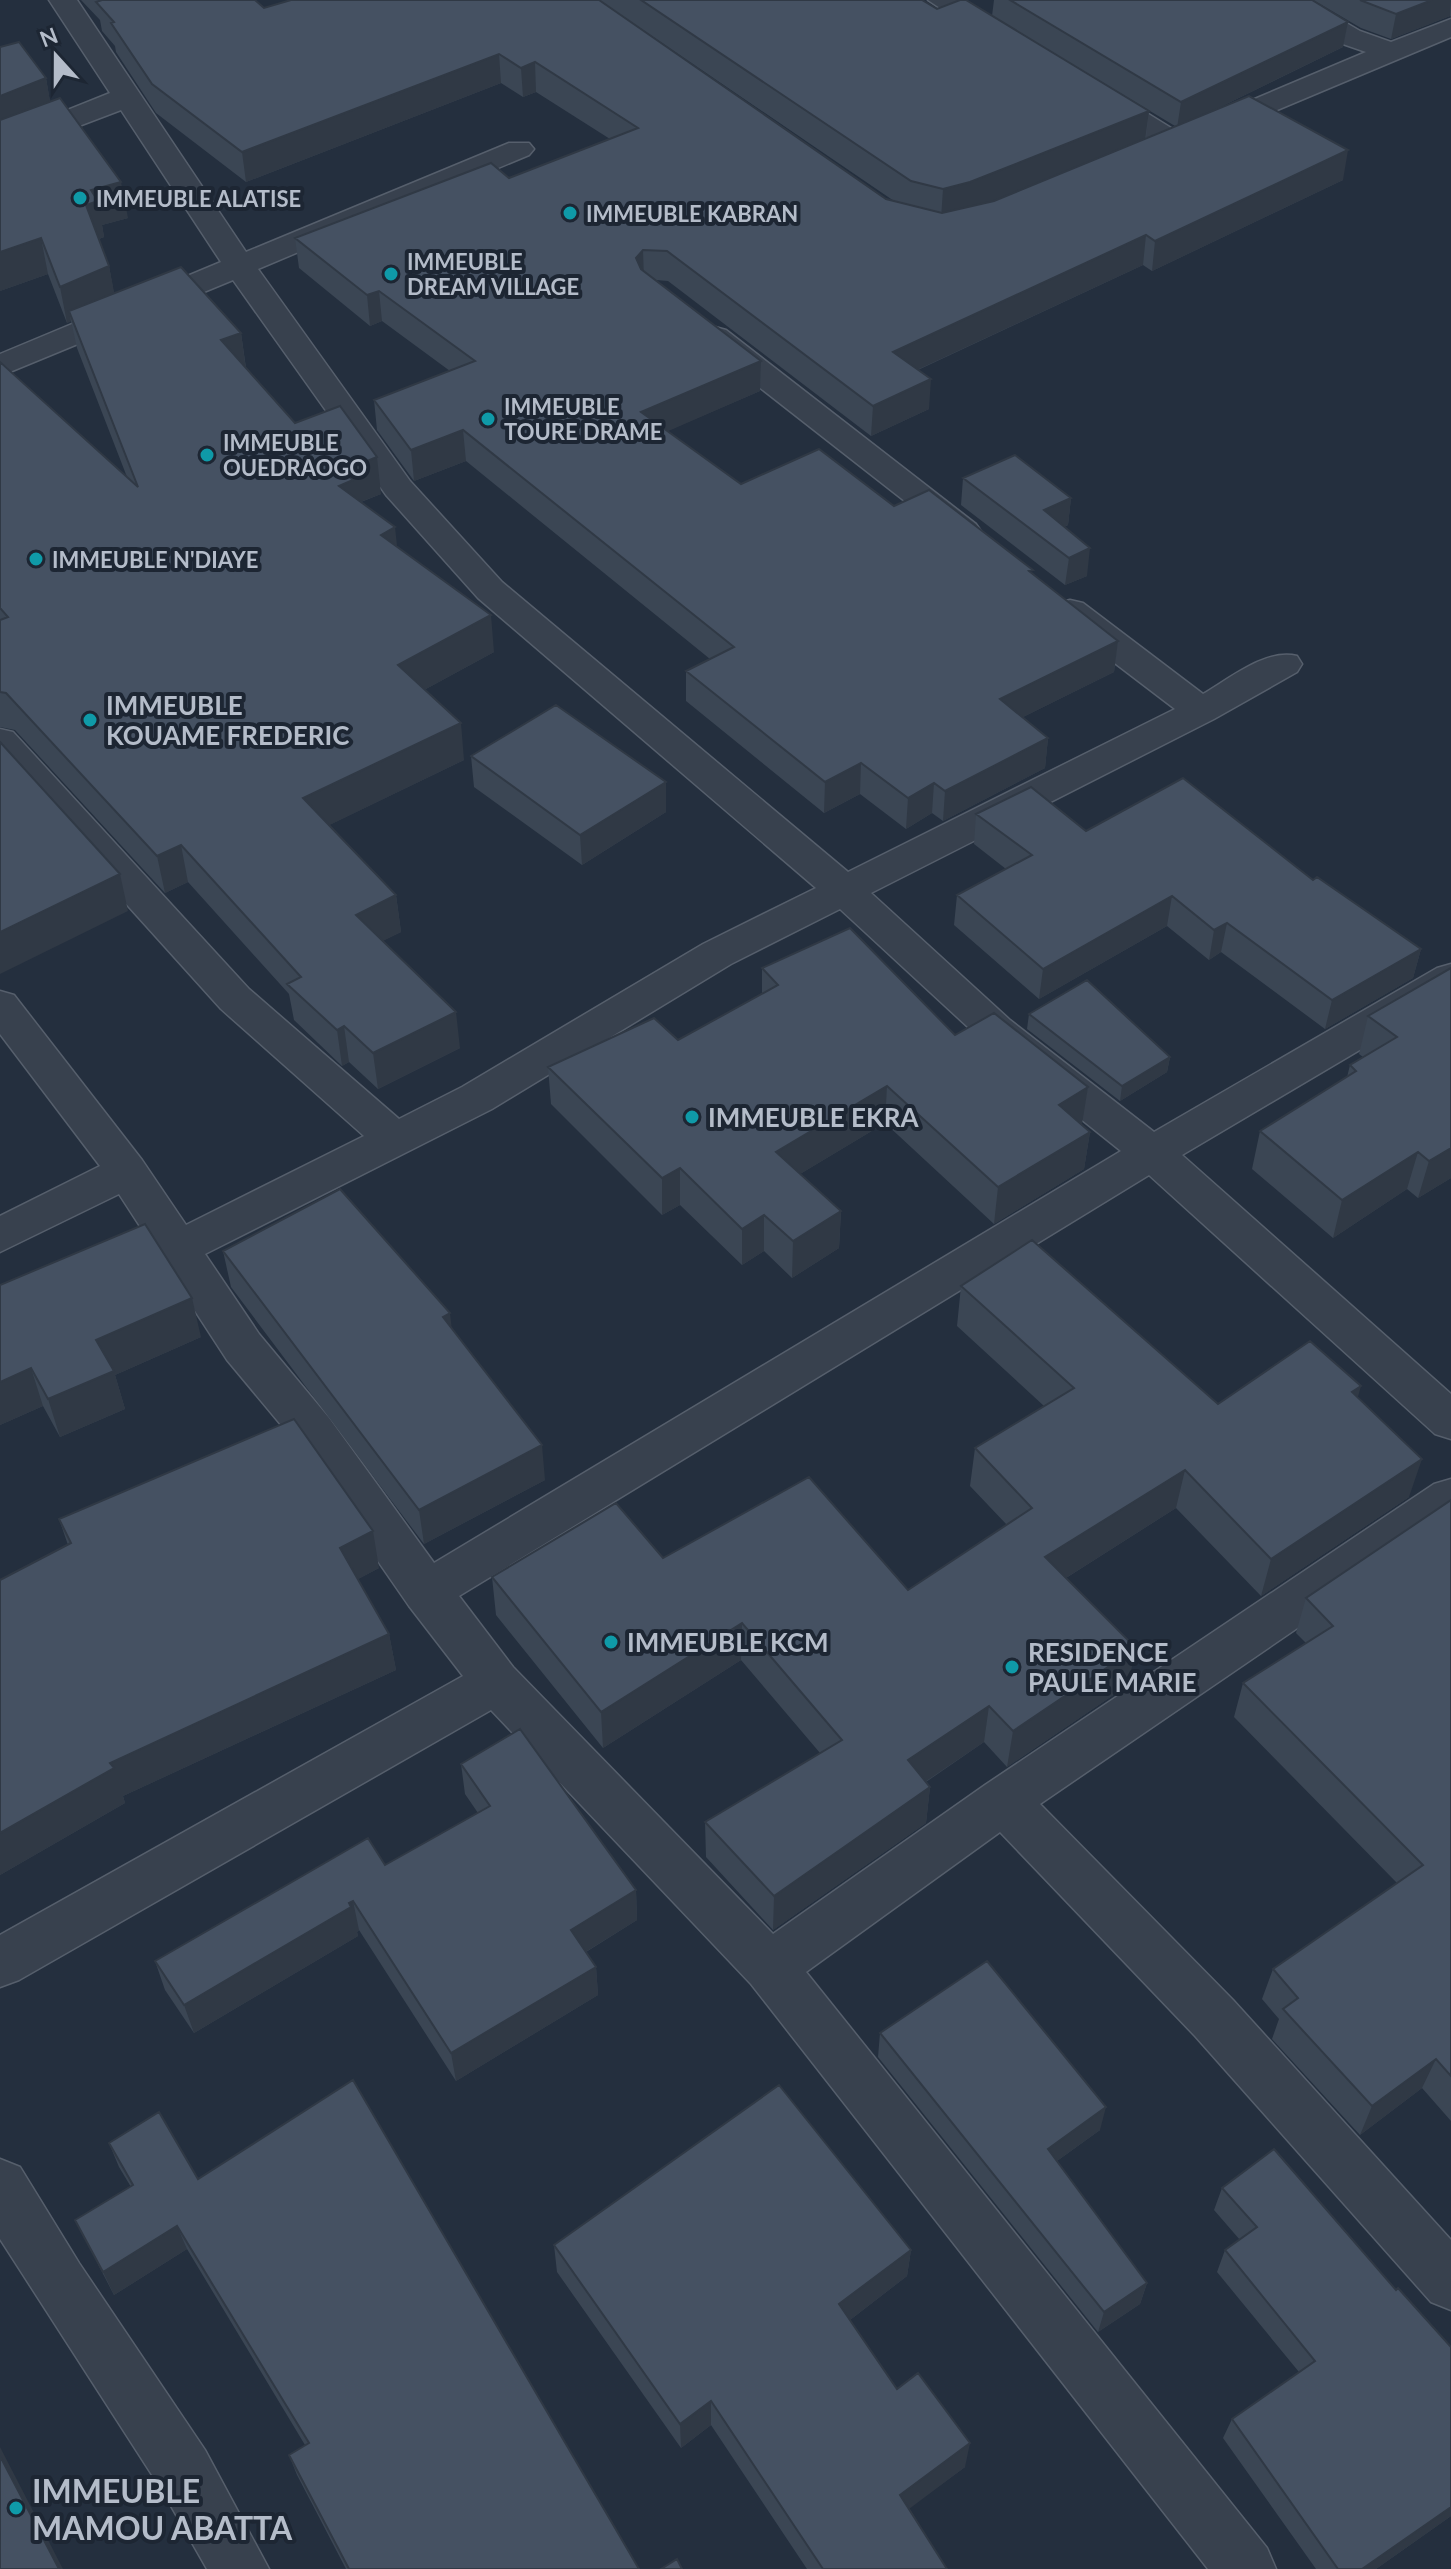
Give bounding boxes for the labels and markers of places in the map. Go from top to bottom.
place label: IMMEUBLE ALATISE [96,185,301,212]
marker: IMMEUBLE ALATISE [71,189,89,207]
place label: IMMEUBLE KABRAN [586,200,798,227]
marker: IMMEUBLE KABRAN [561,204,579,222]
place label: IMMEUBLE DREAM VILLAGE [407,248,579,300]
marker: IMMEUBLE DREAM VILLAGE [382,265,400,283]
place label: IMMEUBLE TOURE DRAME [504,393,663,445]
marker: IMMEUBLE TOURE DRAME [479,410,497,428]
place label: IMMEUBLE OUEDRAOGO [223,429,367,481]
marker: IMMEUBLE OUEDRAOGO [198,446,216,464]
place label: IMMEUBLE N'DIAYE [52,546,258,573]
marker: IMMEUBLE N'DIAYE [27,550,45,568]
place label: IMMEUBLE KOUAME FREDERIC [106,689,349,751]
marker: IMMEUBLE KOUAME FREDERIC [81,711,99,729]
place label: IMMEUBLE EKRA [708,1101,919,1133]
marker: IMMEUBLE EKRA [683,1108,701,1126]
place label: IMMEUBLE KCM [627,1626,829,1658]
marker: IMMEUBLE KCM [602,1633,620,1651]
place label: RESIDENCE PAULE MARIE [1028,1636,1196,1698]
marker: RESIDENCE PAULE MARIE [1003,1658,1021,1676]
place label: IMMEUBLE MAMOU ABATTA [32,2471,293,2547]
marker: IMMEUBLE MAMOU ABATTA [7,2499,25,2517]

